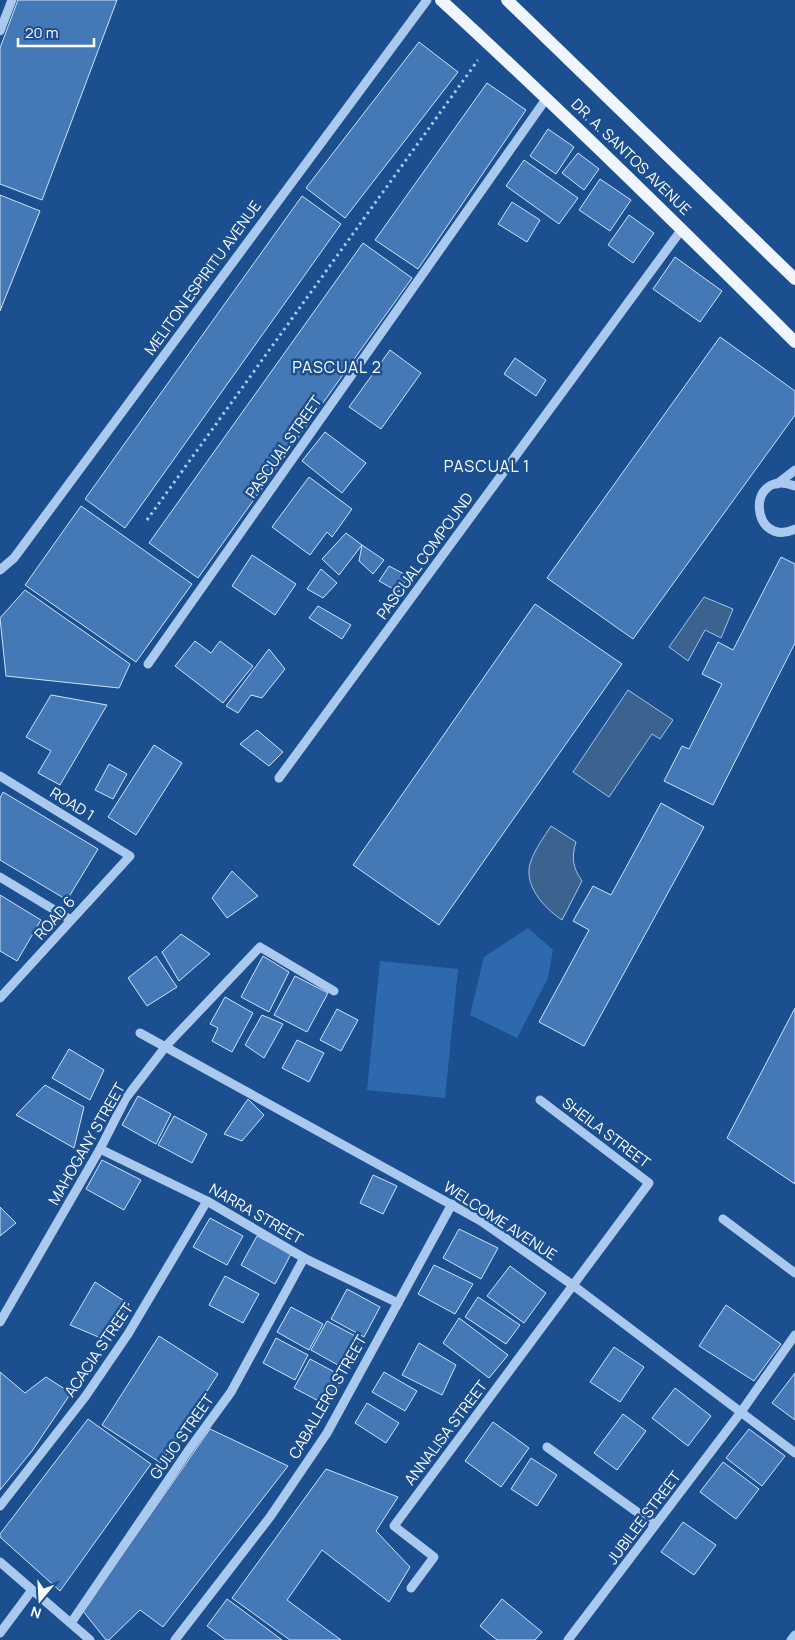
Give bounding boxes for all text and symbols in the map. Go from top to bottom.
scale bar [18,15,94,47]
text: 20 m [25,22,58,43]
street label: DR. A. SANTOS AVENUE [567,94,696,219]
street label: MELITON ESPIRITU AVENUE [139,196,266,359]
district label: PASCUAL 2 [292,356,382,378]
street label: PASCUAL STREET [240,391,327,502]
district label: PASCUAL 1 [444,455,530,477]
street label: PASCUAL COMPOUND [371,488,478,623]
street label: ROAD 1 [46,782,98,825]
street label: ROAD 6 [29,891,80,944]
street label: MAHOGANY STREET [43,1079,130,1209]
street label: SHEILA STREET [558,1092,655,1173]
street label: WELCOME AVENUE [439,1176,561,1265]
street label: NARRA STREET [206,1178,307,1249]
street label: ACACIA STREET [59,1299,138,1401]
street label: CABALLERO STREET [284,1331,372,1462]
street label: ANNALISA STREET [399,1376,492,1489]
street label: GUIJO STREET [145,1390,219,1483]
street label: JUBILEE STREET [602,1467,686,1569]
north arrow [15,1575,65,1625]
text: N [28,1602,44,1623]

